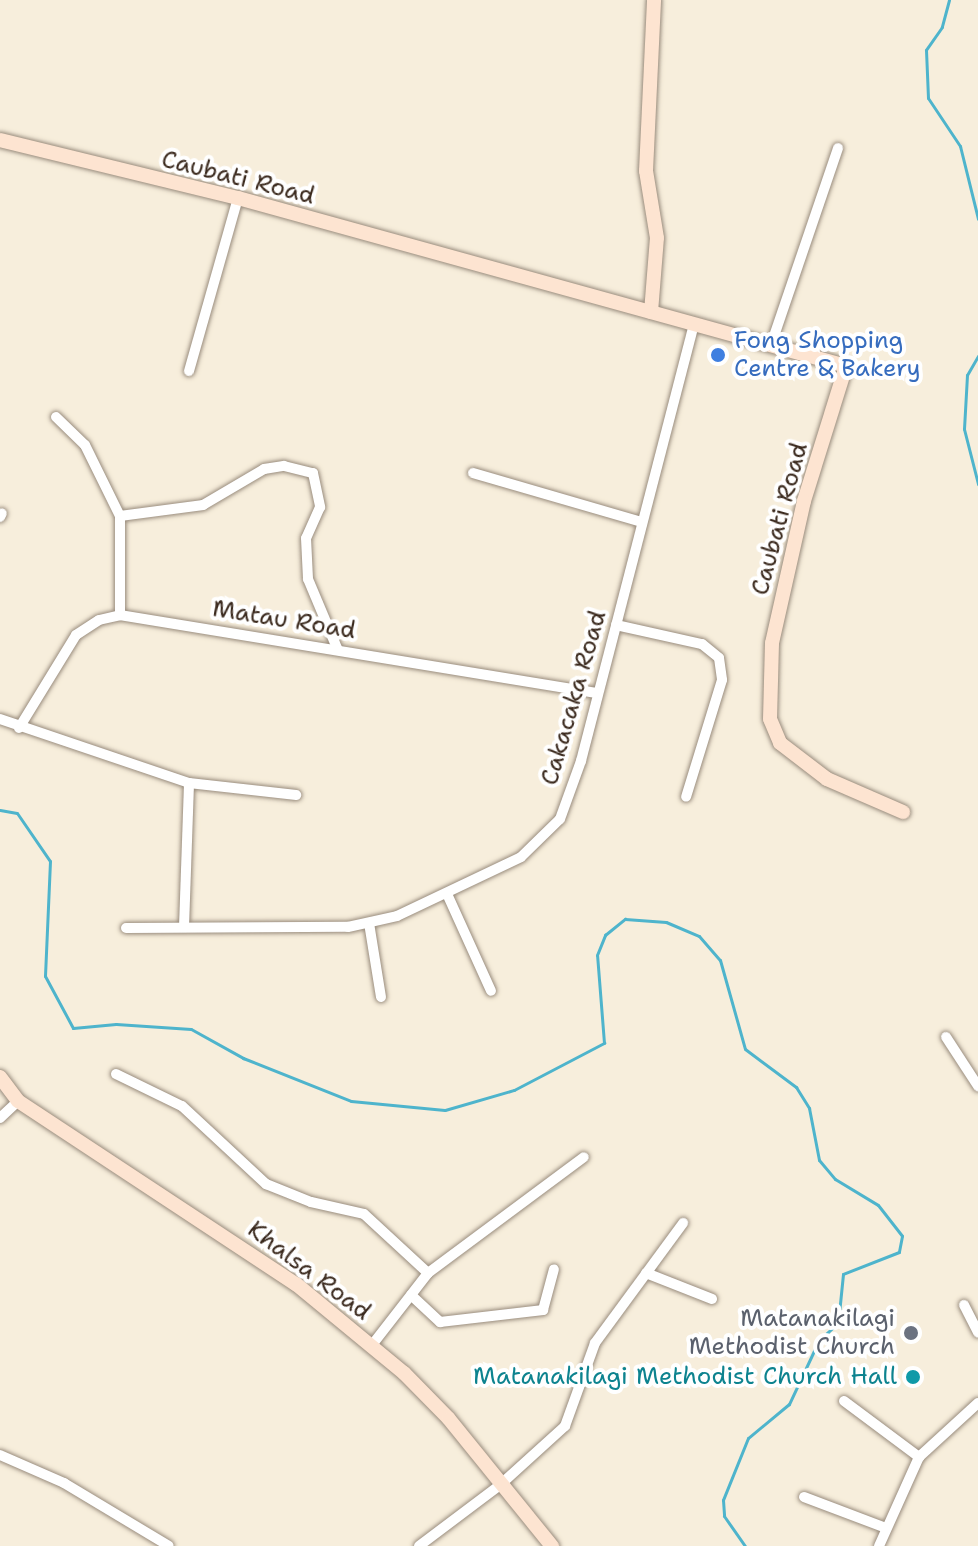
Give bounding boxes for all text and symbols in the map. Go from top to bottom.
street label: Caubati Road [159,145,317,211]
place label: Fong Shopping Centre & Bakery [734,327,920,383]
marker: Fong Shopping Centre & Bakery [709,346,727,364]
street label: Caubati Road [746,440,814,598]
street label: Matau Road [210,594,358,646]
street label: Cakacaka Road [535,607,613,789]
street label: Khalsa Road [242,1215,376,1327]
place label: Matanakilagi Methodist Church [689,1305,895,1361]
marker: Matanakilagi Methodist Church [902,1324,920,1342]
place label: Matanakilagi Methodist Church Hall [473,1363,897,1391]
marker: Matanakilagi Methodist Church Hall [904,1368,922,1386]

